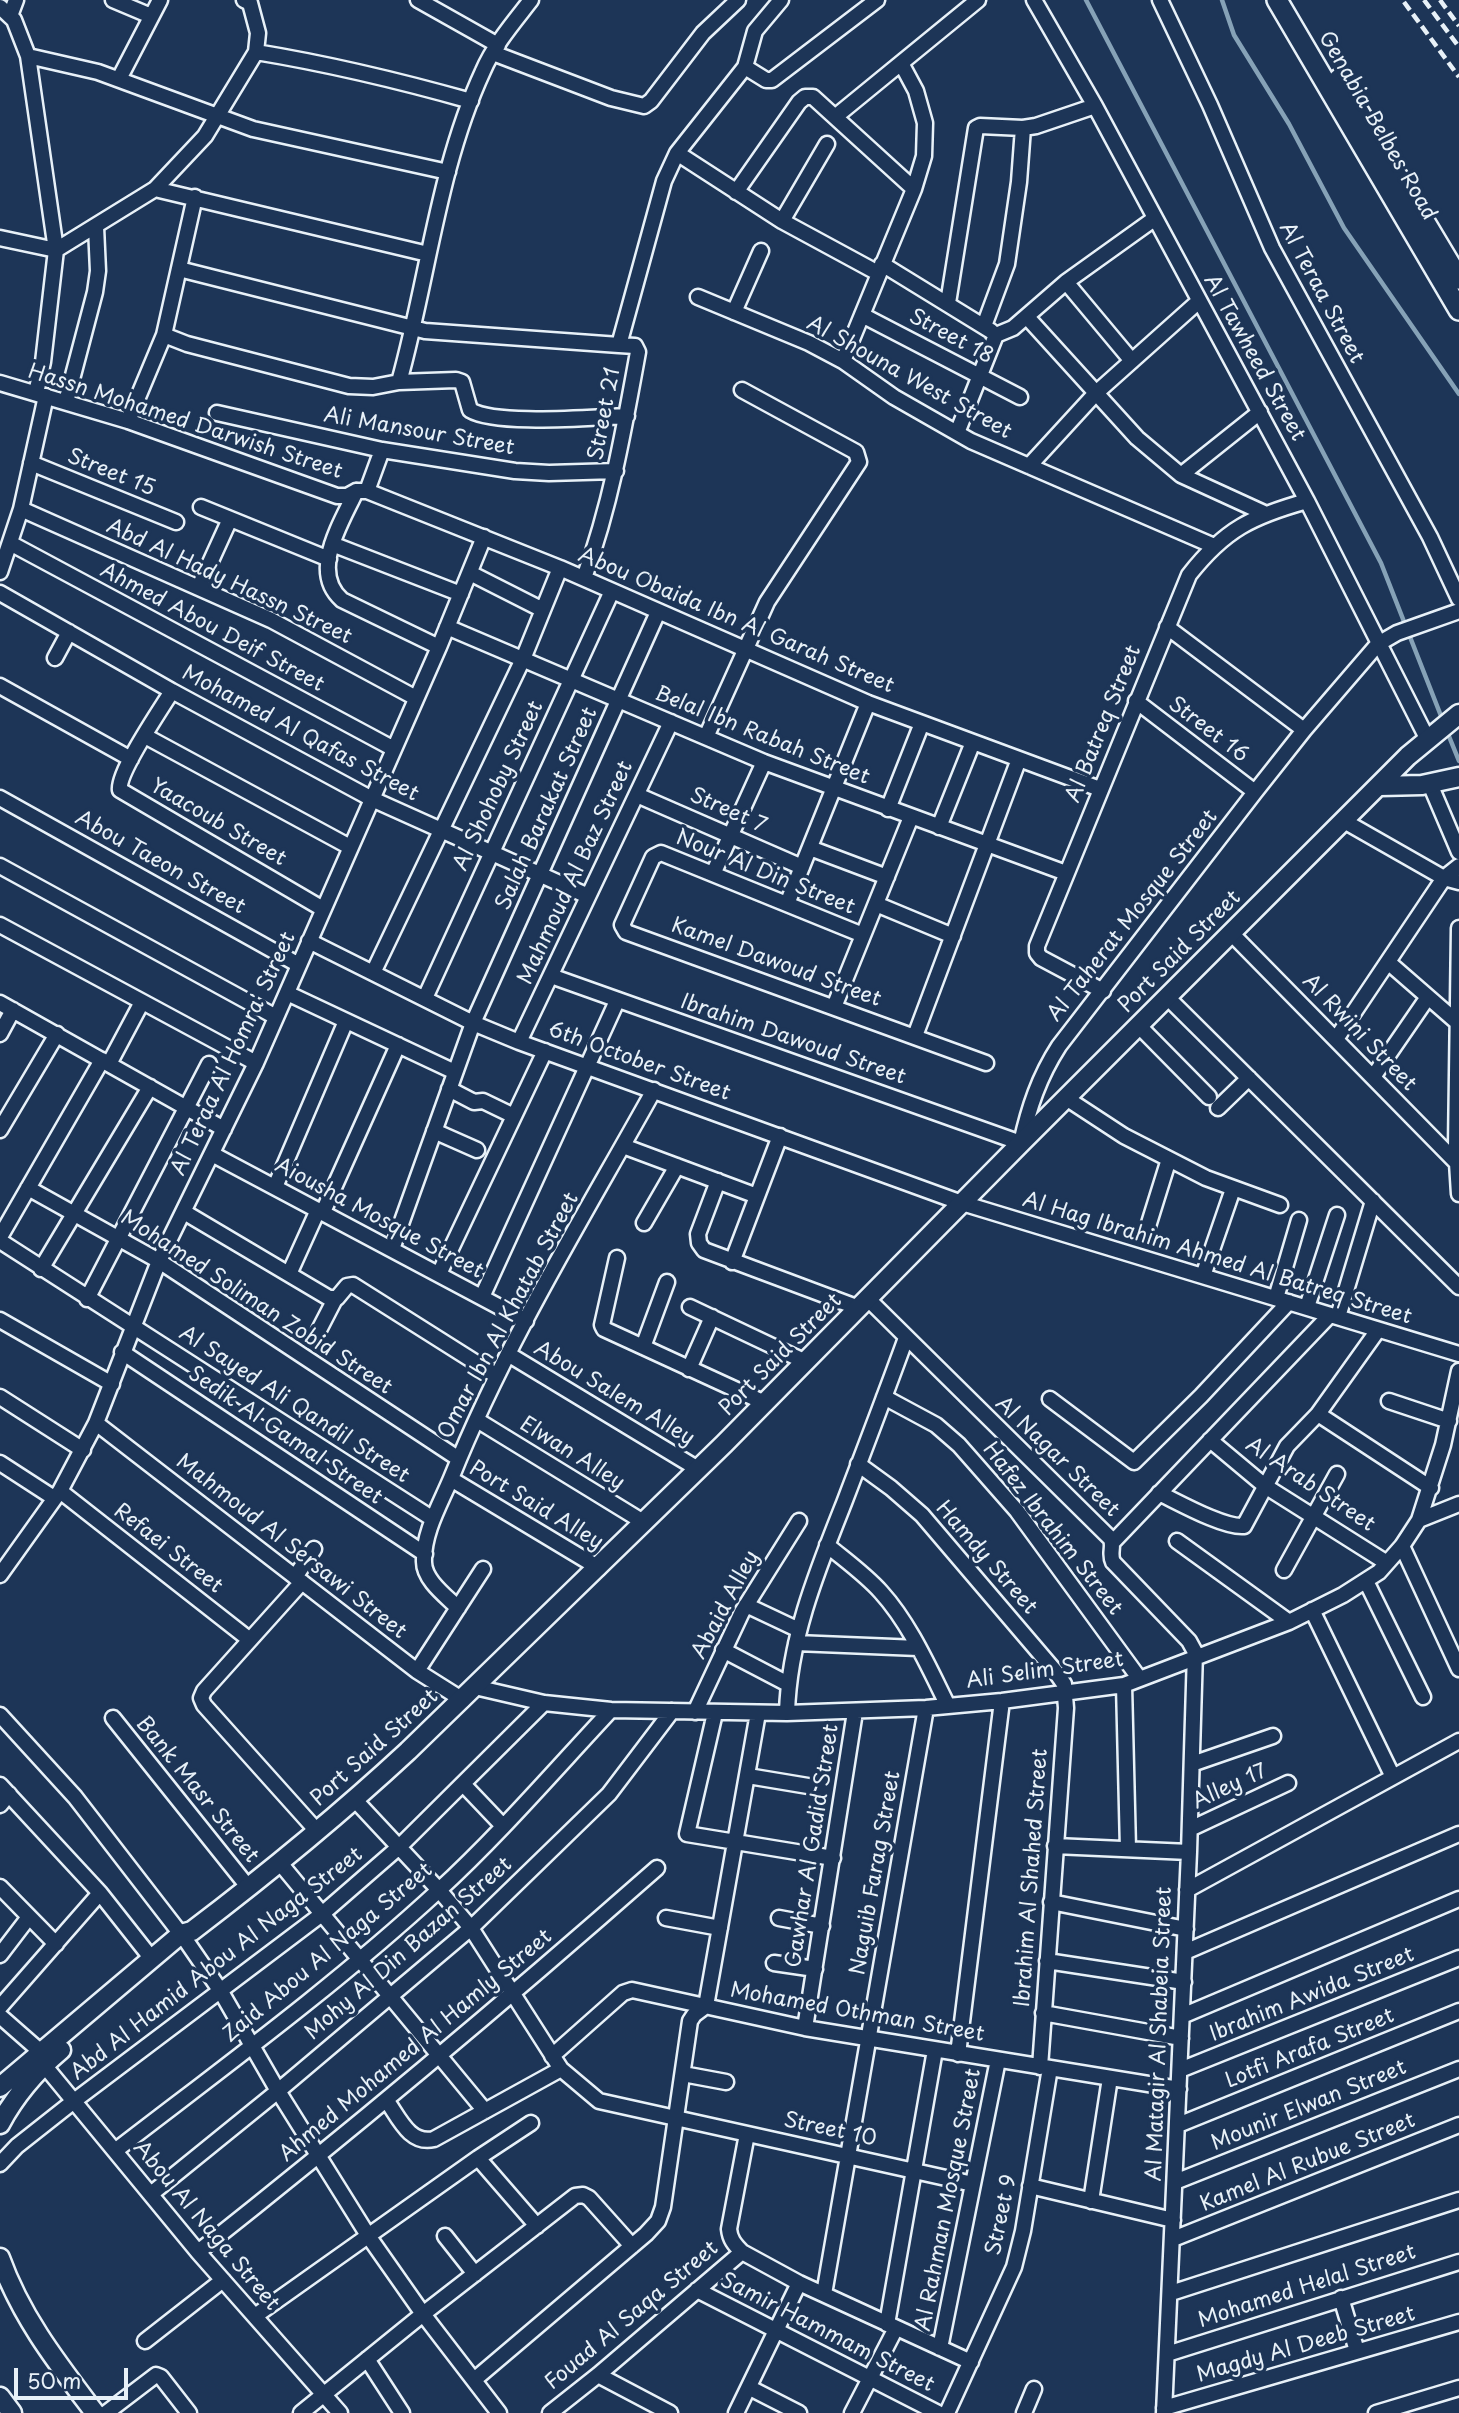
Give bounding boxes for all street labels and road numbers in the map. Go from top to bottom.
street label: Genabia Belbes Road [1313,27,1441,225]
street label: Al Teraa Street [1273,218,1369,368]
street label: Al Tawheed Street [1198,270,1310,446]
street label: Street 18 [904,304,998,370]
street label: Al Shouna West Street [802,311,1016,445]
street label: Hassn Mohamed Darwish Street [25,359,345,485]
street label: Street 21 [584,366,626,462]
street label: Ali Mansour Street [322,403,516,461]
street label: Street 15 [63,444,159,502]
street label: Abd Al Hady Hassn Street [102,514,356,650]
street label: Abou Obaida Ibn Al Garah Street [574,543,898,699]
street label: Ahmed Abou Deif Street [96,558,328,698]
street label: Al Batreq Street [1061,642,1147,806]
street label: Mohamed Al Qafas Street [177,661,423,807]
street label: Belal Ibn Rabah Street [651,681,873,791]
street label: Street 16 [1163,692,1253,768]
street label: Al Shohoby Street [449,697,549,875]
street label: Salah Barakat Street [491,704,603,914]
street label: Mahmoud Al Baz Street [513,757,639,989]
street label: Yaacoub Street [146,774,290,872]
street label: Street 7 [686,783,770,839]
street label: Al Taherat Mosque Street [1043,805,1223,1027]
street label: Abou Taeon Street [71,806,249,920]
street label: Nour Al Din Street [672,826,858,920]
street label: Port Said Street [1114,886,1246,1018]
street label: Kamel Dawoud Street [668,913,884,1013]
street label: Al Teraa Al Homra' Street [166,928,302,1180]
street label: Al Rwini Street [1297,969,1421,1097]
street label: Ibrahim Dawoud Street [677,990,909,1090]
street label: 6th October Street [544,1017,734,1107]
street label: Aiousha Mosque Street [271,1153,487,1285]
street label: Al Hag Ibrahim Ahmed Al Batreq Street [1020,1188,1414,1330]
street label: Omar Ibn Al Khatab Street [433,1189,585,1443]
street label: Mohamed Soliman Zobid Street [115,1206,397,1400]
street label: Port Said Street [715,1289,847,1421]
street label: Al Sayed Ali Qandil Street [174,1321,414,1489]
street label: Abou Salem Alley [529,1336,699,1452]
street label: Sedik Al Gamal Street [183,1362,387,1510]
street label: Al Nagar Street [990,1391,1124,1523]
street label: Elwan Alley [515,1412,629,1496]
street label: Al Arab Street [1241,1433,1379,1537]
street label: Hafez Ibrahim Street [977,1438,1127,1620]
street label: Mahmoud Al Sersawi Street [171,1449,411,1645]
street label: Port Said Alley [464,1456,608,1556]
street label: Hamdy Street [930,1496,1042,1620]
street label: Refaei Street [109,1499,227,1599]
street label: Abaid Alley [687,1546,765,1664]
street label: Ali Selim Street [965,1647,1125,1695]
street label: Port Said Street [306,1684,444,1812]
street label: Bank Masr Street [130,1712,264,1868]
street label: Gawhar Al Gadid Street [781,1722,845,1970]
street label: Ibrahim Al Shahed Street [1010,1748,1054,2008]
street label: Alley 17 [1189,1759,1271,1815]
street label: Naguib Farag Street [846,1769,906,1977]
street label: Abd Al Hamid Abou Al Naga Street [66,1842,368,2086]
street label: Mohy Al Din Bazan Street [300,1852,518,2046]
street label: Zaid Abou Al Naga Street [218,1858,438,2048]
street label: Al Matagir Al Shabeia Street [1142,1886,1178,2182]
street label: Ahmed Mohamed Al Hamly Street [275,1924,557,2168]
street label: Ibrahim Awida Street [1206,1942,1418,2048]
street label: Mohamed Othman Street [728,1978,986,2048]
street label: Lotfi Arafa Street [1222,2004,1398,2094]
street label: Mounir Elwan Street [1208,2055,1410,2157]
street label: Al Rahman Mosque Street [911,2067,987,2333]
street label: Street 10 [781,2108,879,2152]
street label: Kamel Al Rubue Street [1197,2108,1419,2218]
street label: Abou Al Naga Street [128,2136,284,2316]
street label: Street 9 [981,2172,1023,2258]
street label: Fouad Al Saqa Street [540,2236,724,2396]
street label: Mohamed Helal Street [1195,2240,1419,2334]
street label: Samir Hammam Street [716,2268,938,2398]
street label: Magdy Al Deeb Street [1194,2302,1418,2388]

